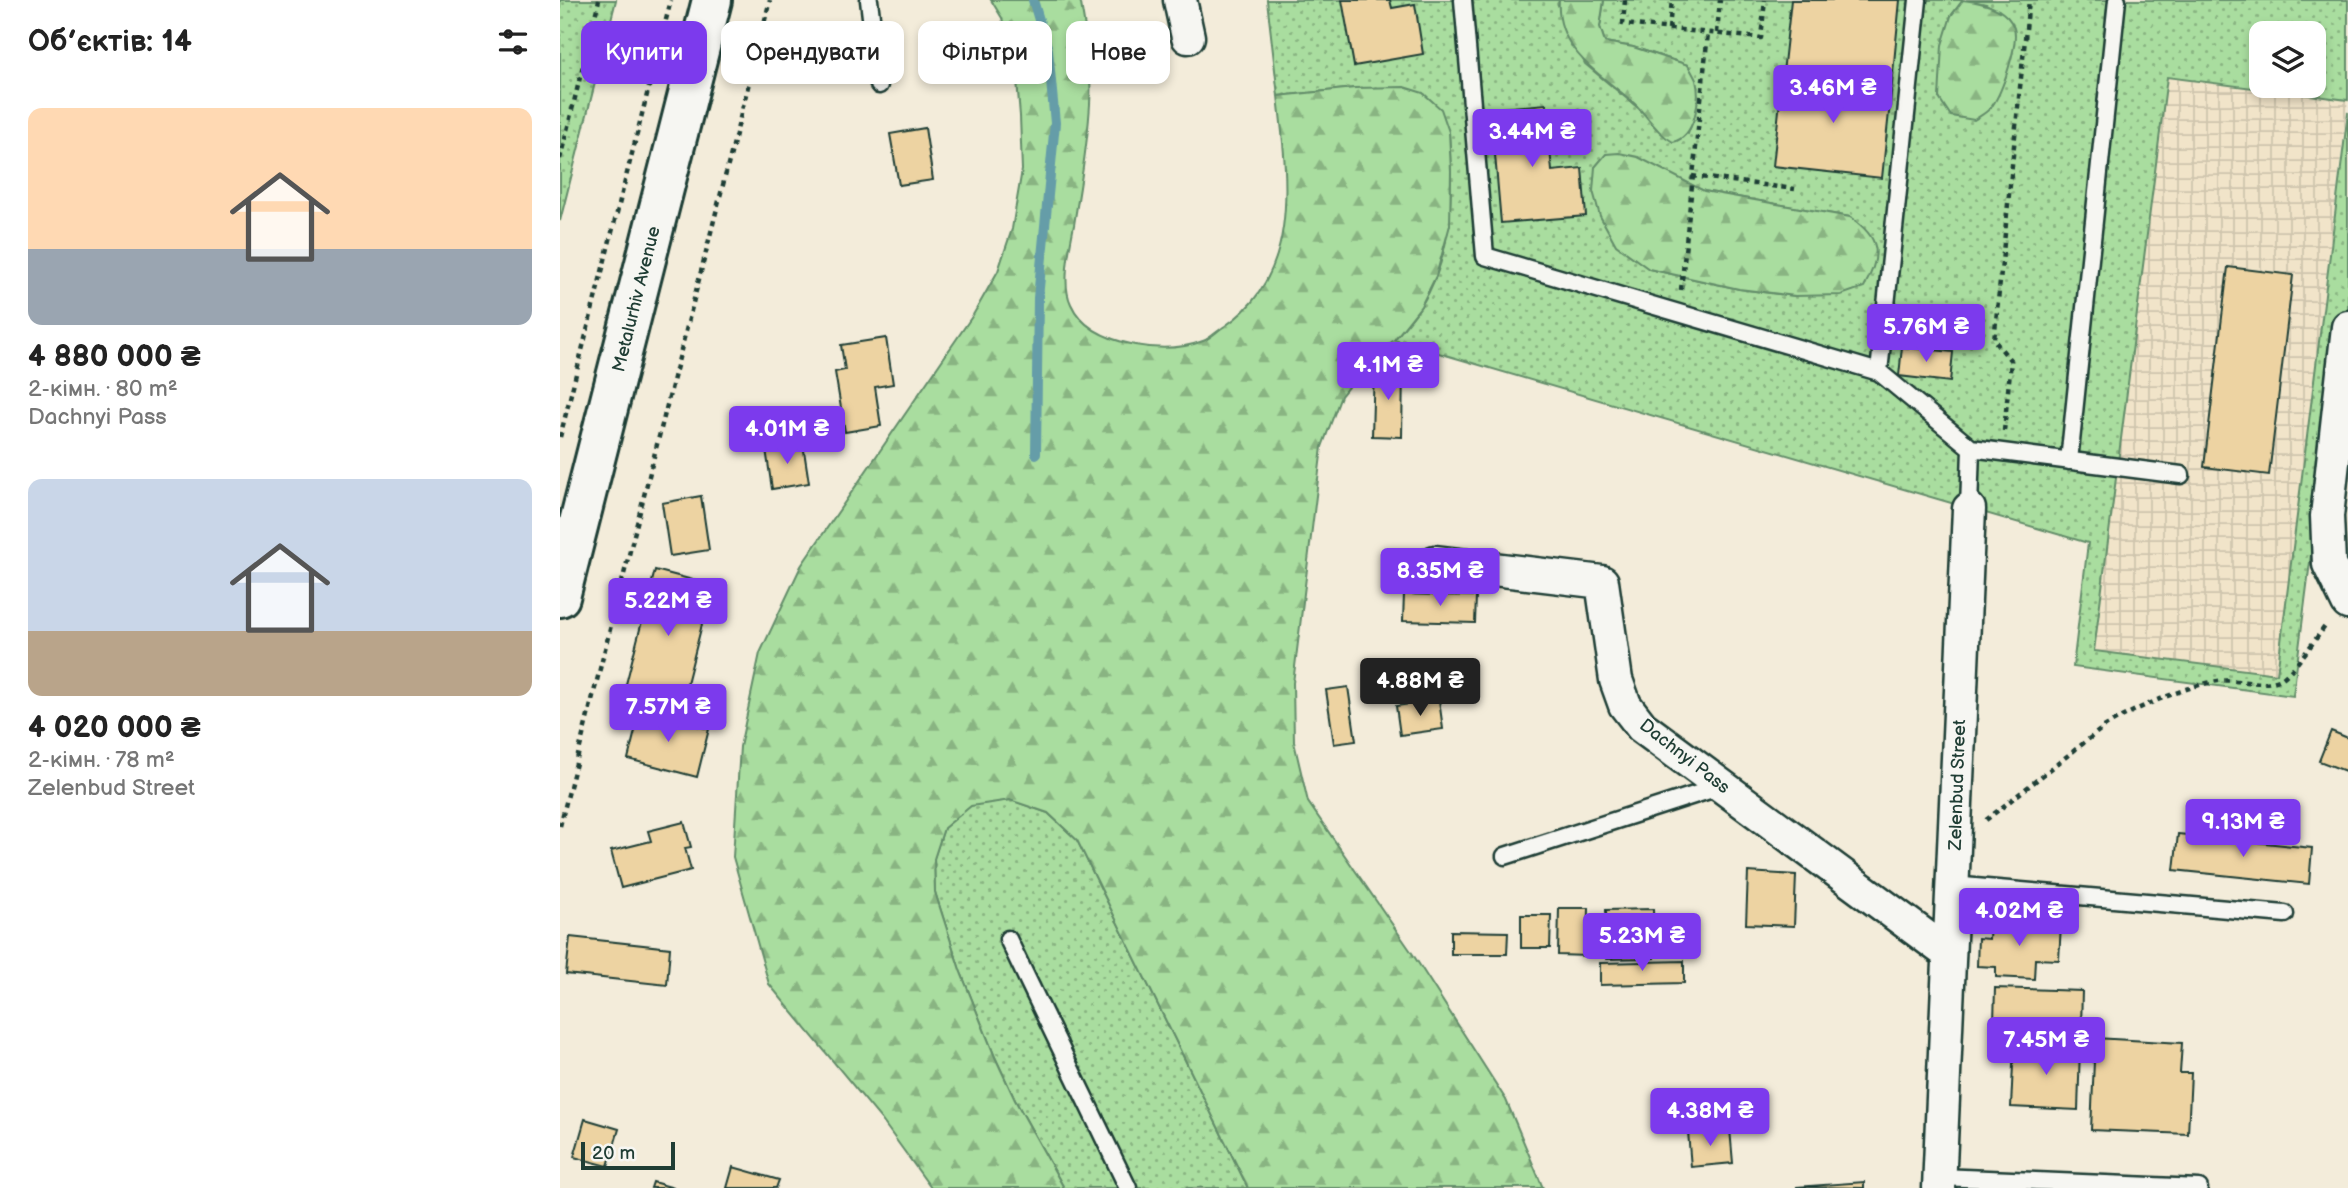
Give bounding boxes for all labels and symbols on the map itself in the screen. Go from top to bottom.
pin: 3.46M ₴ [1768,66,1898,125]
pin: 3.44M ₴ [1467,110,1597,169]
street label: Metalurhiv Avenue [608,224,665,374]
pin: 5.76M ₴ [1861,304,1991,364]
pin: 4.1M ₴ [1331,342,1445,402]
pin: 4.01M ₴ [722,406,852,466]
pin: 8.35M ₴ [1375,548,1505,608]
pin: 5.22M ₴ [603,578,733,638]
pin: 4.88M ₴ [1355,658,1485,718]
pin: 7.57M ₴ [603,684,733,744]
street label: Dachnyi Pass [1635,715,1734,798]
street label: Zelenbud Street [1945,719,1970,852]
pin: 9.13M ₴ [2178,800,2308,859]
pin: 4.02M ₴ [1954,888,2084,948]
pin: 5.23M ₴ [1577,914,1707,973]
pin: 7.45M ₴ [1981,1018,2111,1077]
pin: 4.38M ₴ [1645,1088,1775,1148]
scale bar [581,1139,676,1171]

